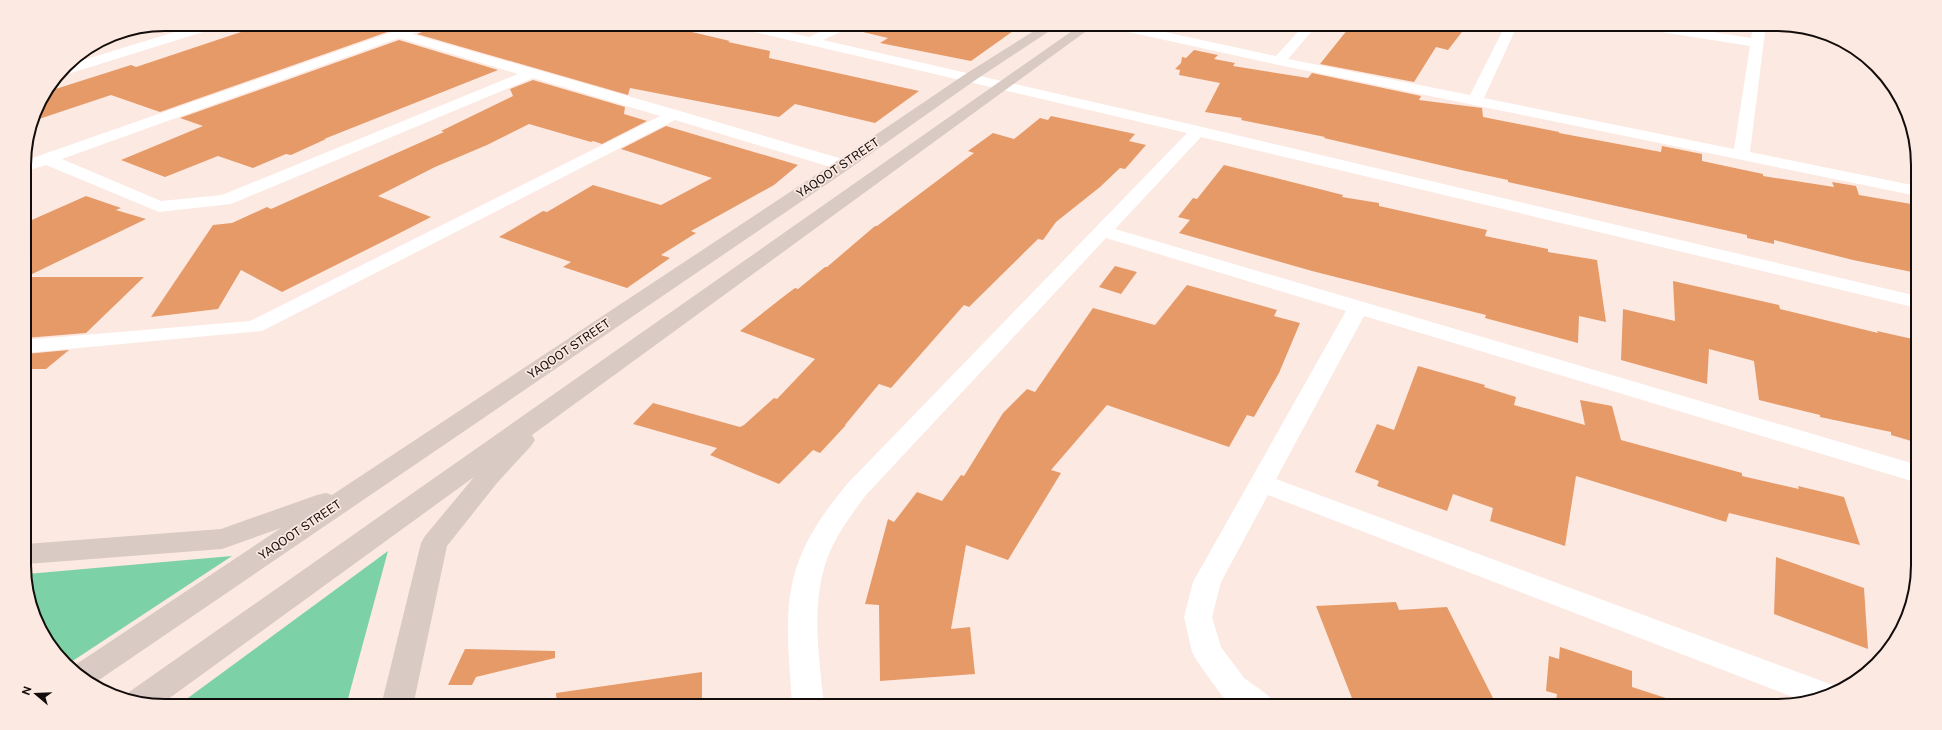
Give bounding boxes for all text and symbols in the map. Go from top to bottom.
street label: YAQOOT STREET [794,135,882,201]
street label: YAQOOT STREET [525,316,613,382]
street label: YAQOOT STREET [256,497,344,563]
north arrow [16,674,56,714]
text: N [19,685,34,697]

